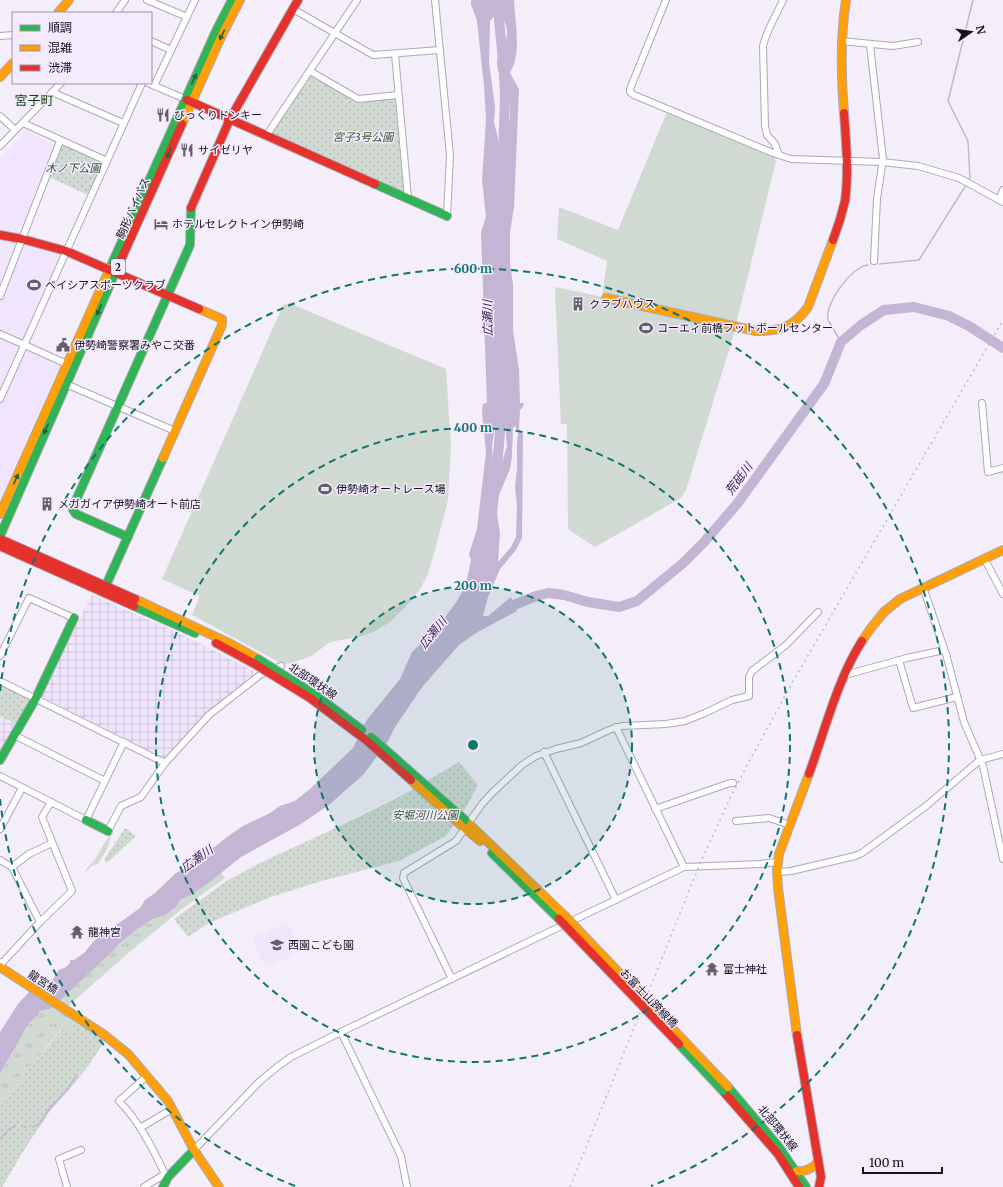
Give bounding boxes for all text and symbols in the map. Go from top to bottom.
legend [12,12,152,84]
north arrow [951,12,991,52]
text: 順調 [48,20,72,35]
text: N [973,24,989,36]
one-way arrow [219,29,226,40]
text: 混雑 [48,40,72,55]
text: 渋滞 [48,60,72,75]
one-way arrow [191,73,197,84]
district label: 宮子町 [14,92,54,109]
restaurant icon: びっくりドンキー [155,107,171,123]
place label: びっくりドンキー [174,108,262,122]
park label: 宮子3号公園 [333,130,395,144]
restaurant icon: サイゼリヤ [179,142,195,158]
place label: サイゼリヤ [198,143,253,157]
one-way arrow [166,148,172,159]
park label: 木ノ下公園 [46,161,102,175]
street label: 駒形バイパス [113,175,153,241]
hotel icon: ホテルセレクトイン伊勢崎 [153,216,169,232]
place label: ホテルセレクトイン伊勢崎 [172,217,304,231]
road number: 2 [111,259,125,275]
text: 600 m [454,261,492,276]
sports icon: ベイシアスポーツクラブ [26,277,42,293]
place label: ベイシアスポーツクラブ [45,278,166,292]
building icon: クラブハウス [570,296,586,312]
place label: クラブハウス [589,297,655,311]
water label: 広瀬川 [480,298,495,336]
one-way arrow [96,305,102,316]
sports icon: コーエィ前橋フットボールセンター [638,320,654,336]
place label: コーエィ前橋フットボールセンター [657,321,833,335]
public building icon: 伊勢崎警察署みやこ交番 [55,337,71,353]
place label: 伊勢崎警察署みやこ交番 [74,338,195,352]
text: 400 m [454,420,492,435]
one-way arrow [43,424,49,436]
water label: 荒砥川 [722,458,757,498]
one-way arrow [13,473,19,484]
sports icon: 伊勢崎オートレース場 [317,481,333,497]
place label: 伊勢崎オートレース場 [336,482,445,496]
building icon: メガガイア伊勢崎オート前店 [39,496,55,512]
place label: メガガイア伊勢崎オート前店 [58,497,201,511]
text: 200 m [454,578,492,593]
water label: 広瀬川 [415,612,451,651]
street label: 北部環状線 [286,660,340,702]
centre of rings [466,738,480,752]
park label: 安堀河川公園 [392,808,460,822]
water label: 広瀬川 [178,841,217,875]
temple icon: 龍神宮 [69,924,85,940]
place label: 龍神宮 [88,925,121,939]
school or university icon: 西園こども園 [269,937,285,953]
place label: 西園こども園 [288,938,354,952]
temple icon: 富士神社 [704,961,720,977]
place label: 富士神社 [723,962,767,976]
street label: お富士山跨線橋 [617,965,681,1031]
street label: 龍宮橋 [25,967,61,997]
street label: 北部環状線 [755,1102,801,1154]
scale bar [863,1149,942,1175]
text: 100 m [869,1155,904,1170]

